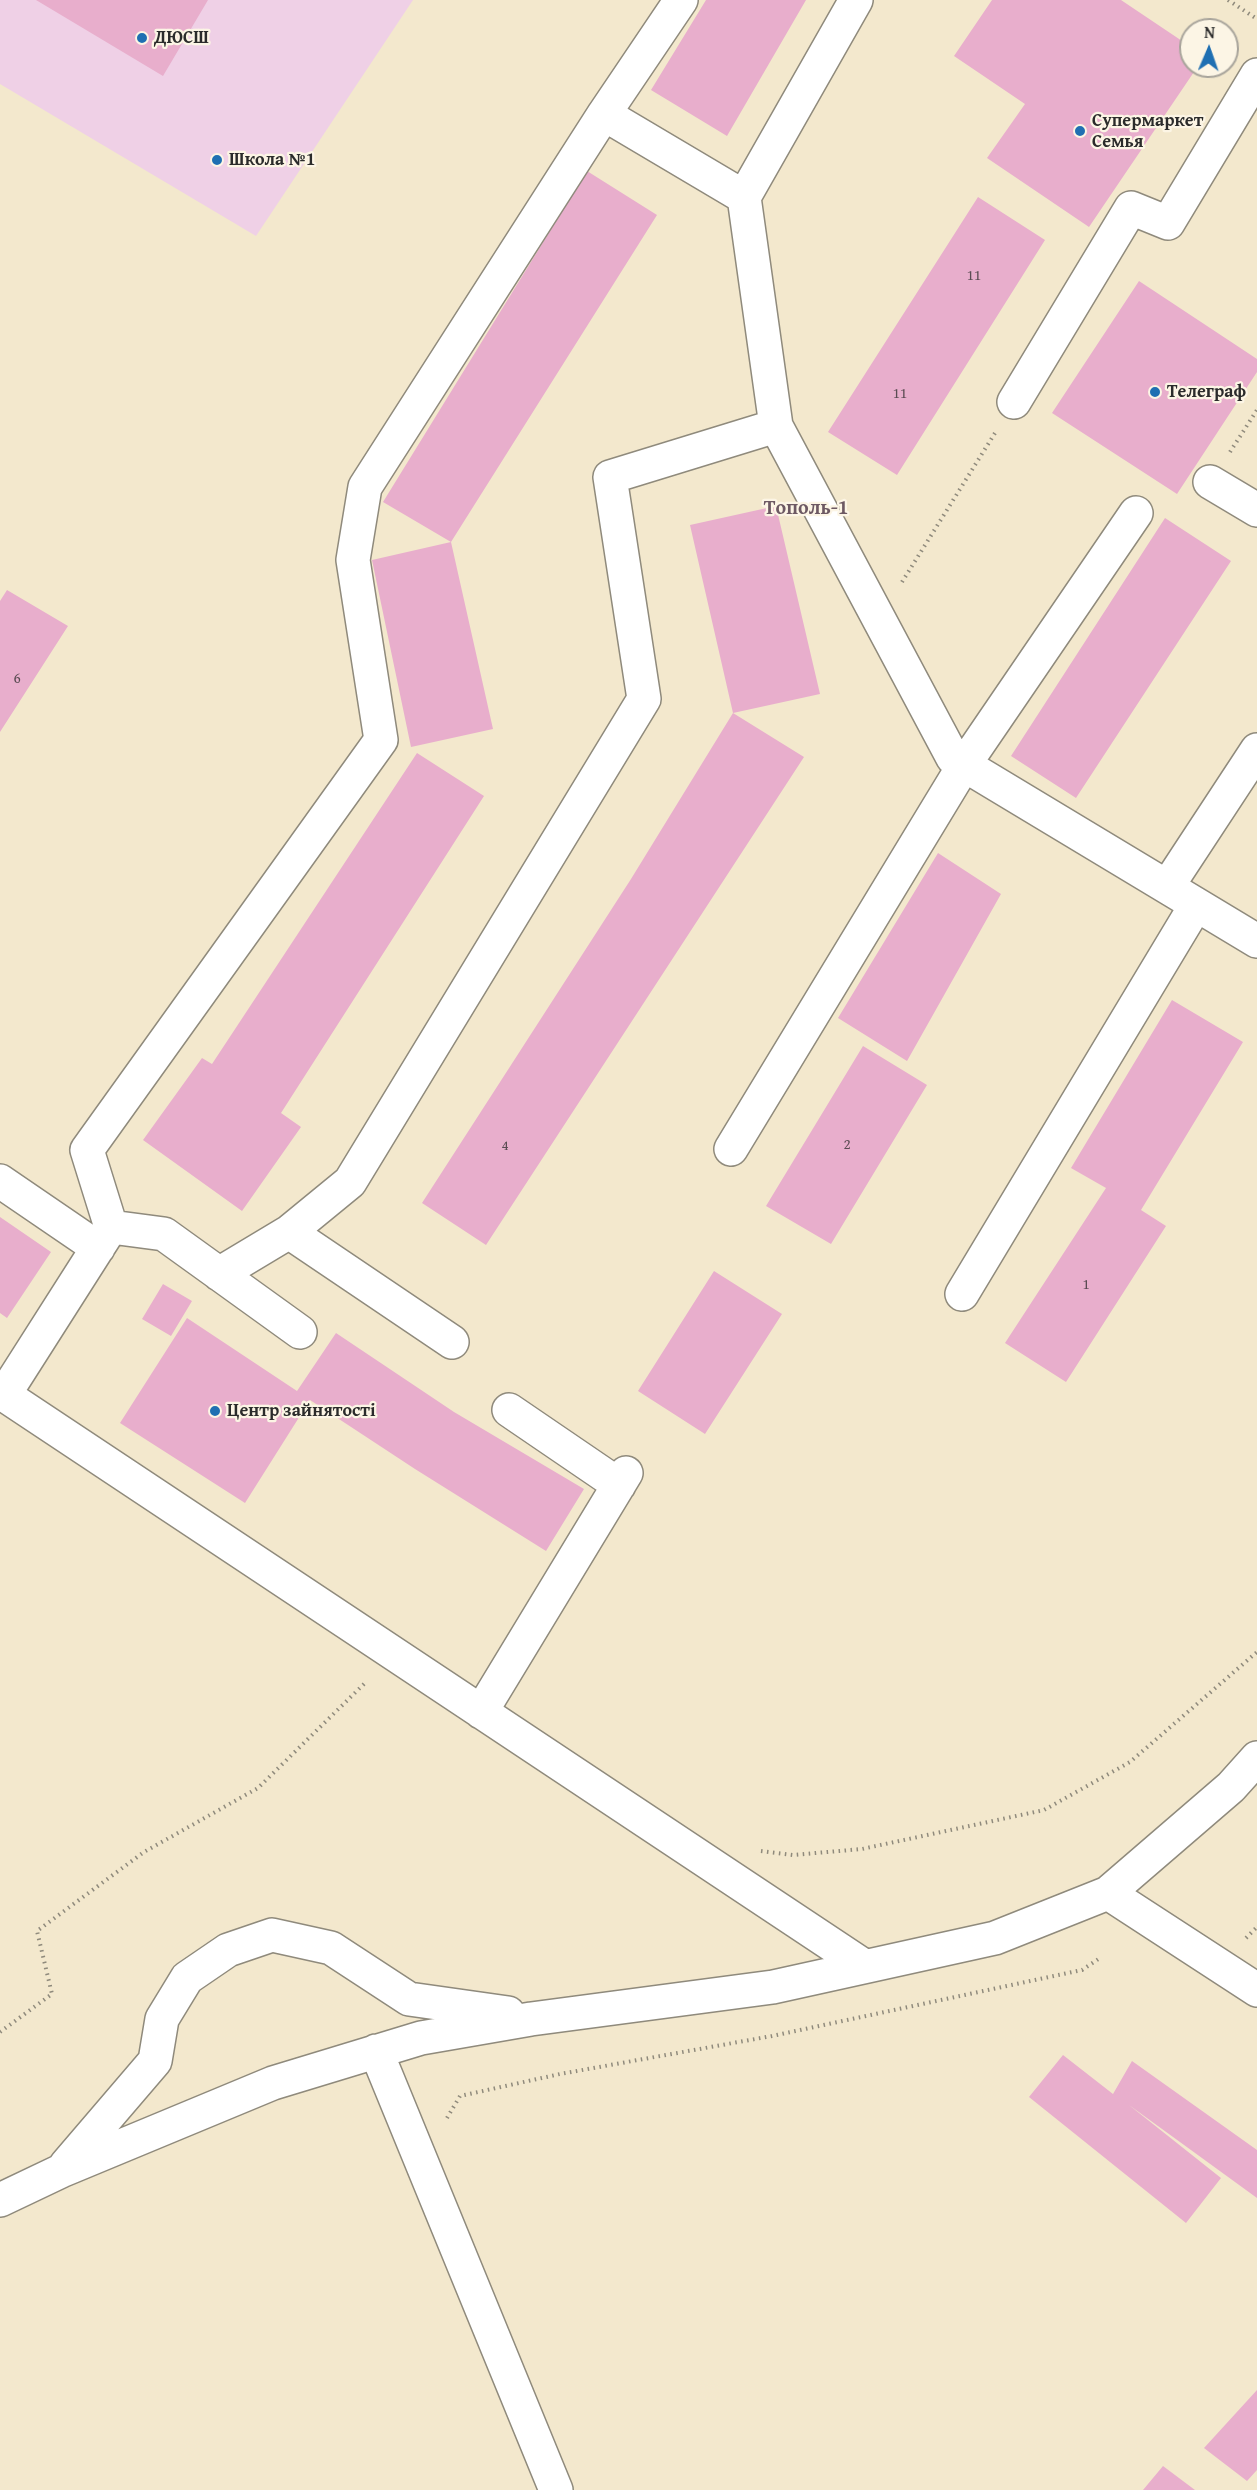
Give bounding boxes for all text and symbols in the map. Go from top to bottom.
north arrow [1179,18,1239,78]
text: N [1204,20,1215,44]
place label: ДЮСШ [154,27,209,49]
marker: ДЮСШ [135,31,149,45]
place label: Супермаркет Семья [1092,110,1203,152]
marker: Супермаркет Семья [1073,124,1087,138]
place label: Школа №1 [229,149,315,171]
marker: Школа №1 [210,153,224,167]
house number: 11 [967,267,981,285]
place label: Телеграф [1167,381,1246,403]
house number: 11 [893,385,907,403]
marker: Телеграф [1148,385,1162,399]
district label: Тополь-1 [764,497,848,521]
house number: 6 [13,670,21,688]
house number: 2 [843,1136,851,1154]
house number: 4 [501,1137,509,1155]
house number: 1 [1082,1276,1090,1294]
place label: Центр зайнятості [227,1400,376,1422]
marker: Центр зайнятості [208,1404,222,1418]

